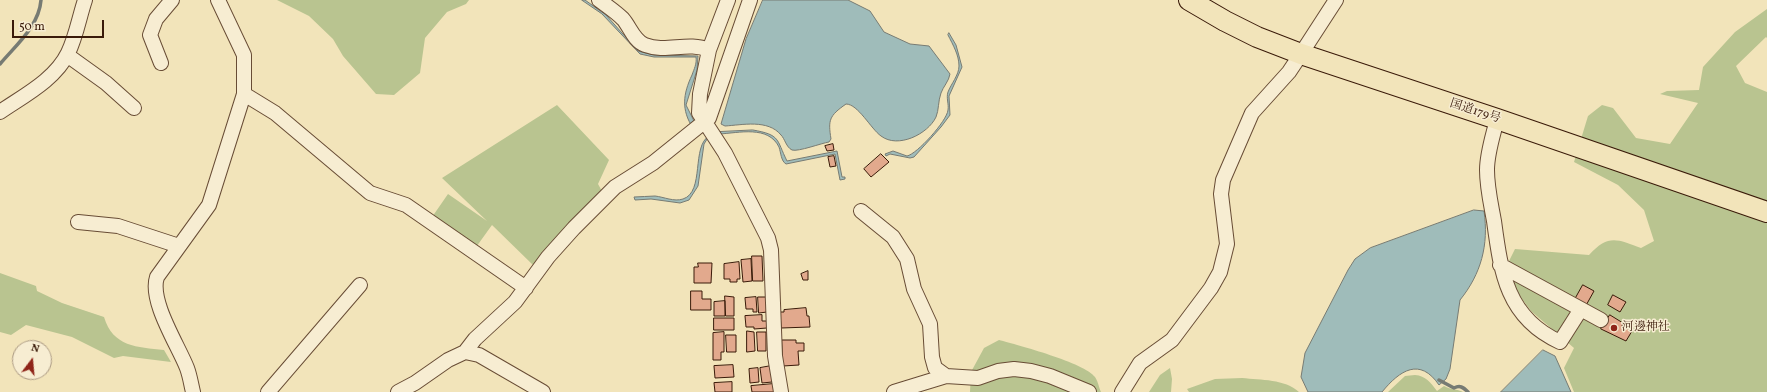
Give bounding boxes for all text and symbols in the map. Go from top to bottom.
scale bar [14,12,106,38]
text: 50 m [19,19,45,35]
street label: 国道179号 [1448,97,1502,127]
place label: 河邊神社 [1622,321,1670,335]
marker: 河邊神社 [1609,323,1619,333]
north arrow [12,340,52,380]
text: N [29,341,41,357]

